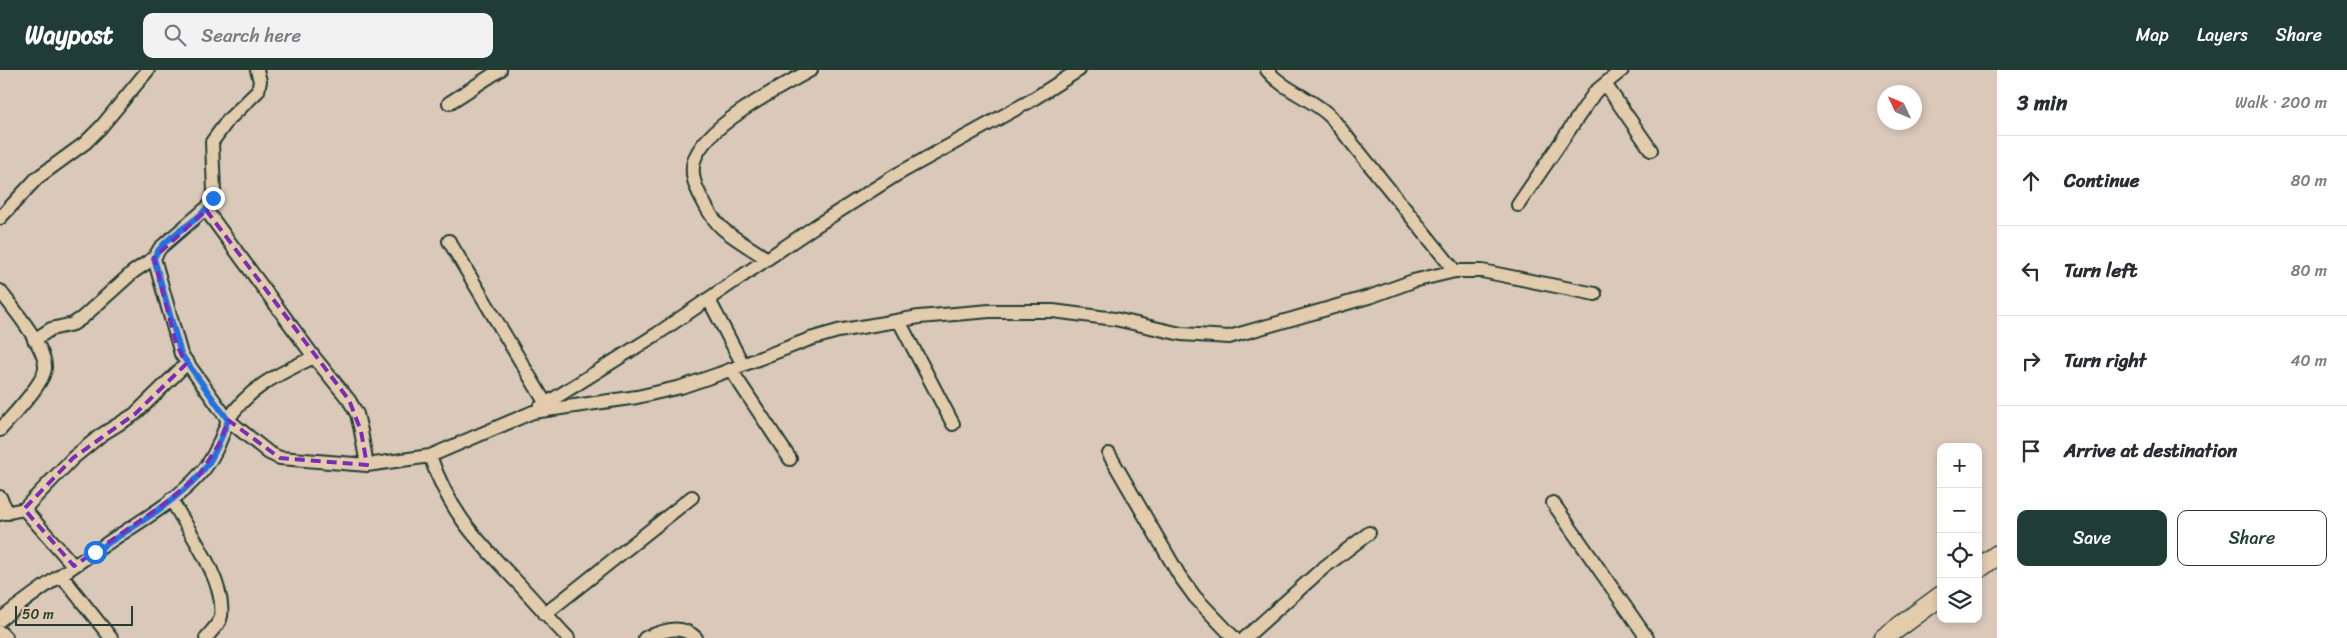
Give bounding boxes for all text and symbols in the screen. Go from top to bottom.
search box [143,13,493,58]
text: Waypost [25,14,113,56]
text: Search here [201,19,301,52]
text: Map [2136,19,2169,51]
text: Layers [2197,19,2248,51]
text: Share [2276,19,2322,51]
icon: search [161,21,189,49]
text: 3 min [2017,84,2067,122]
north arrow [1877,85,1922,130]
text: Walk · 200 m [2235,88,2327,117]
text: Continue [2064,164,2140,197]
text: 80 m [2291,166,2327,195]
icon: ahead [2017,167,2045,195]
route end [202,187,225,210]
text: Turn left [2064,254,2137,287]
text: 80 m [2291,256,2327,285]
icon: left [2017,257,2045,285]
text: Turn right [2064,344,2146,377]
text: 40 m [2290,346,2327,375]
icon: right [2017,347,2045,375]
text: Arrive at destination [2064,434,2237,467]
icon: arrive [2017,437,2045,465]
map controls [1937,443,1982,623]
button: + [1937,443,1982,488]
button: − [1937,488,1982,533]
button: Save [2017,510,2167,566]
button: Share [2177,510,2327,566]
button: locate [1937,533,1982,578]
route start [84,541,107,564]
button: layers [1937,578,1982,623]
text: 50 m [22,602,54,627]
scale bar [15,603,132,626]

